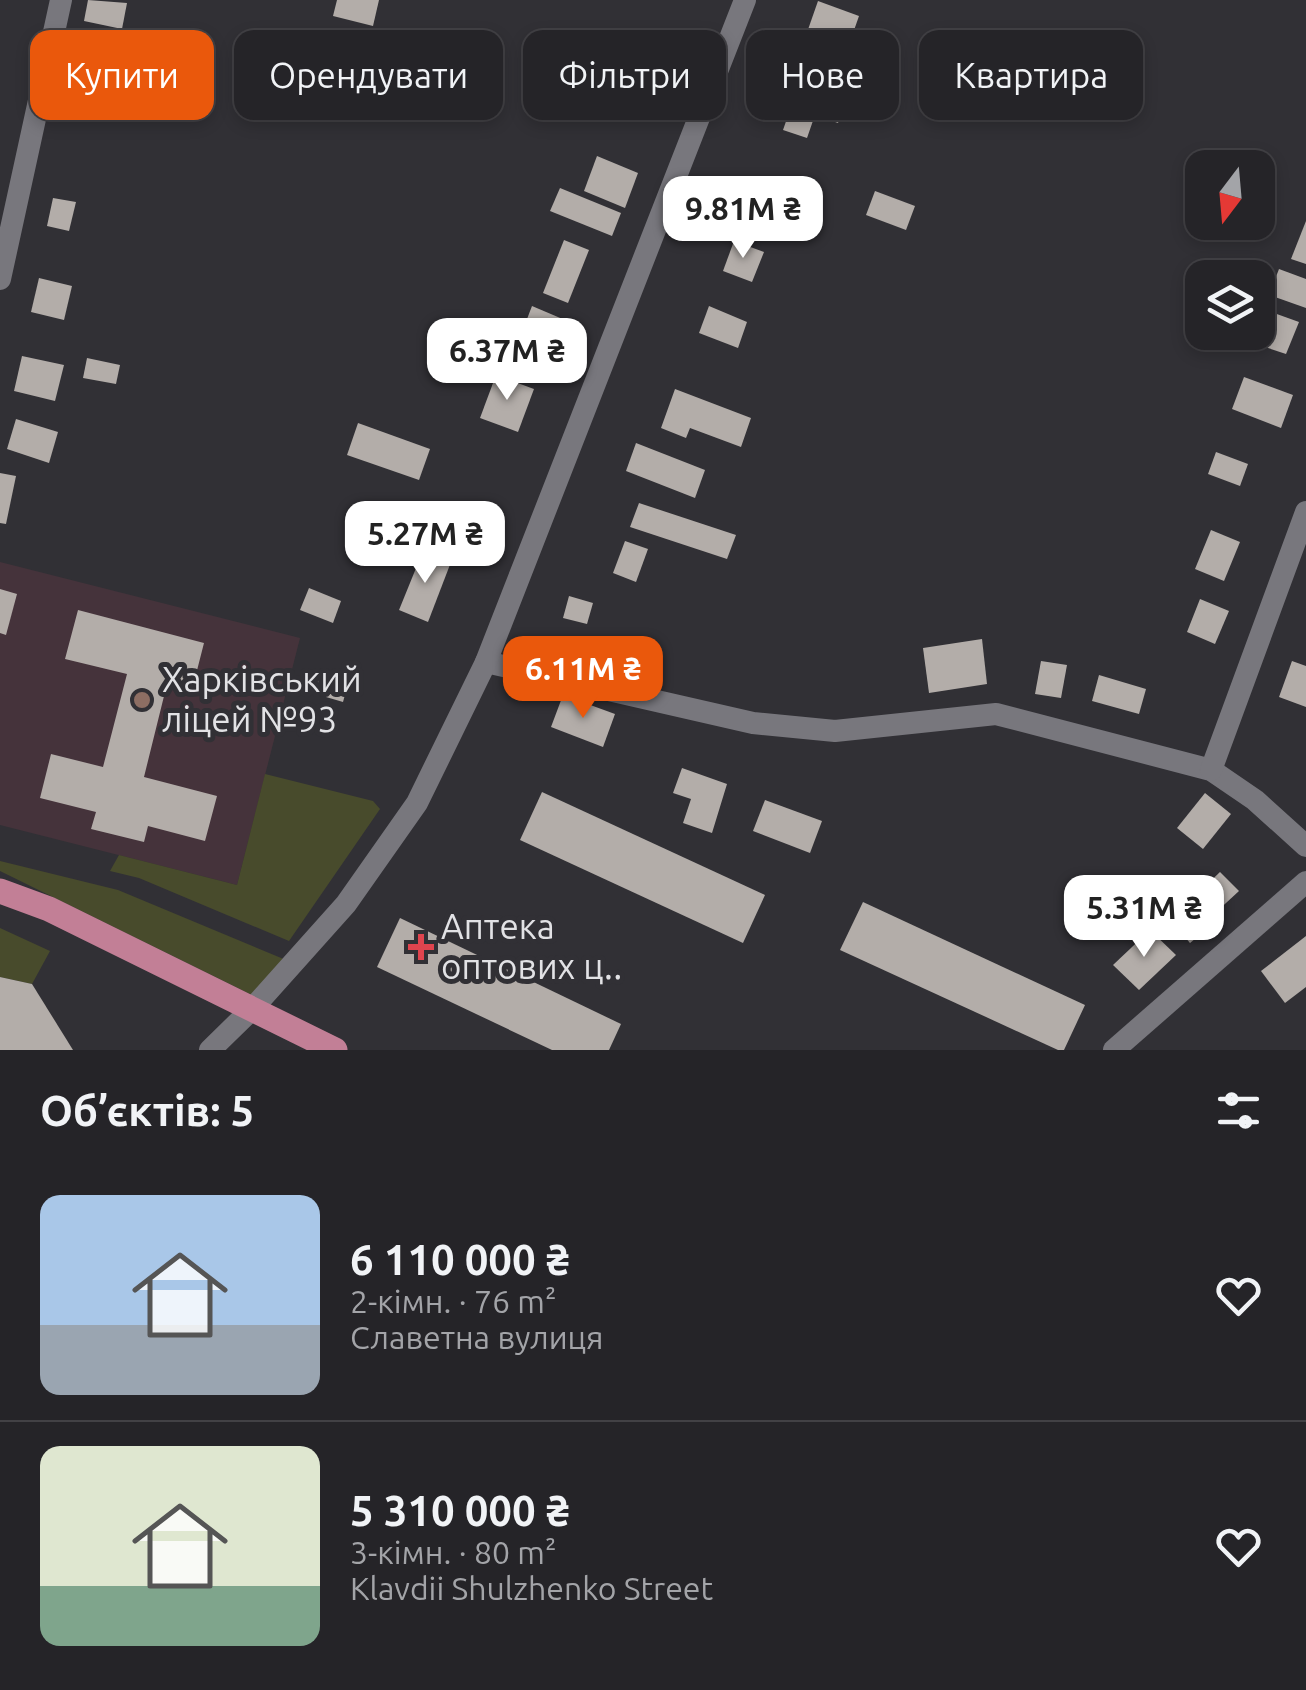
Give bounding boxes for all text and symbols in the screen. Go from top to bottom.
chip: Купити [30,30,214,120]
chip: Орендувати [234,30,503,120]
chip: Фільтри [523,30,726,120]
chip: Нове [746,30,899,120]
chip: Квартира [919,30,1143,120]
north arrow [1185,150,1275,240]
map controls [1185,150,1275,350]
pin: 9.81M ₴ [651,176,835,261]
text: 9.81M ₴ [685,190,801,226]
button: layers [1185,260,1275,350]
pin: 6.37M ₴ [415,318,599,403]
text: 6.37M ₴ [449,332,565,368]
pin: 5.27M ₴ [333,501,517,586]
text: 5.27M ₴ [367,515,483,551]
pin: 6.11M ₴ [491,636,675,721]
text: 6.11M ₴ [525,650,641,686]
place label: Харківський ліцей №93 [162,659,362,739]
marker: Харківський ліцей №93 [131,689,153,711]
pin: 5.31M ₴ [1052,875,1236,960]
text: 5.31M ₴ [1086,889,1202,925]
place label: Аптека оптових ц‥ [441,906,622,986]
marker: Аптека оптових ц‥ [410,936,432,958]
icon: filters [1211,1083,1266,1138]
text: Об’єктів: 5 [40,1087,254,1134]
icon: home [120,1235,240,1355]
text: 6 110 000 ₴ [350,1236,569,1283]
icon: heart [1211,1268,1266,1323]
text: 2-кімн. · 76 m² [350,1283,556,1319]
text: Славетна вулиця [350,1319,603,1355]
icon: home [120,1486,240,1606]
text: 5 310 000 ₴ [350,1487,569,1534]
icon: heart [1211,1519,1266,1574]
text: 3-кімн. · 80 m² [350,1534,556,1570]
text: Klavdii Shulzhenko Street [350,1570,713,1606]

